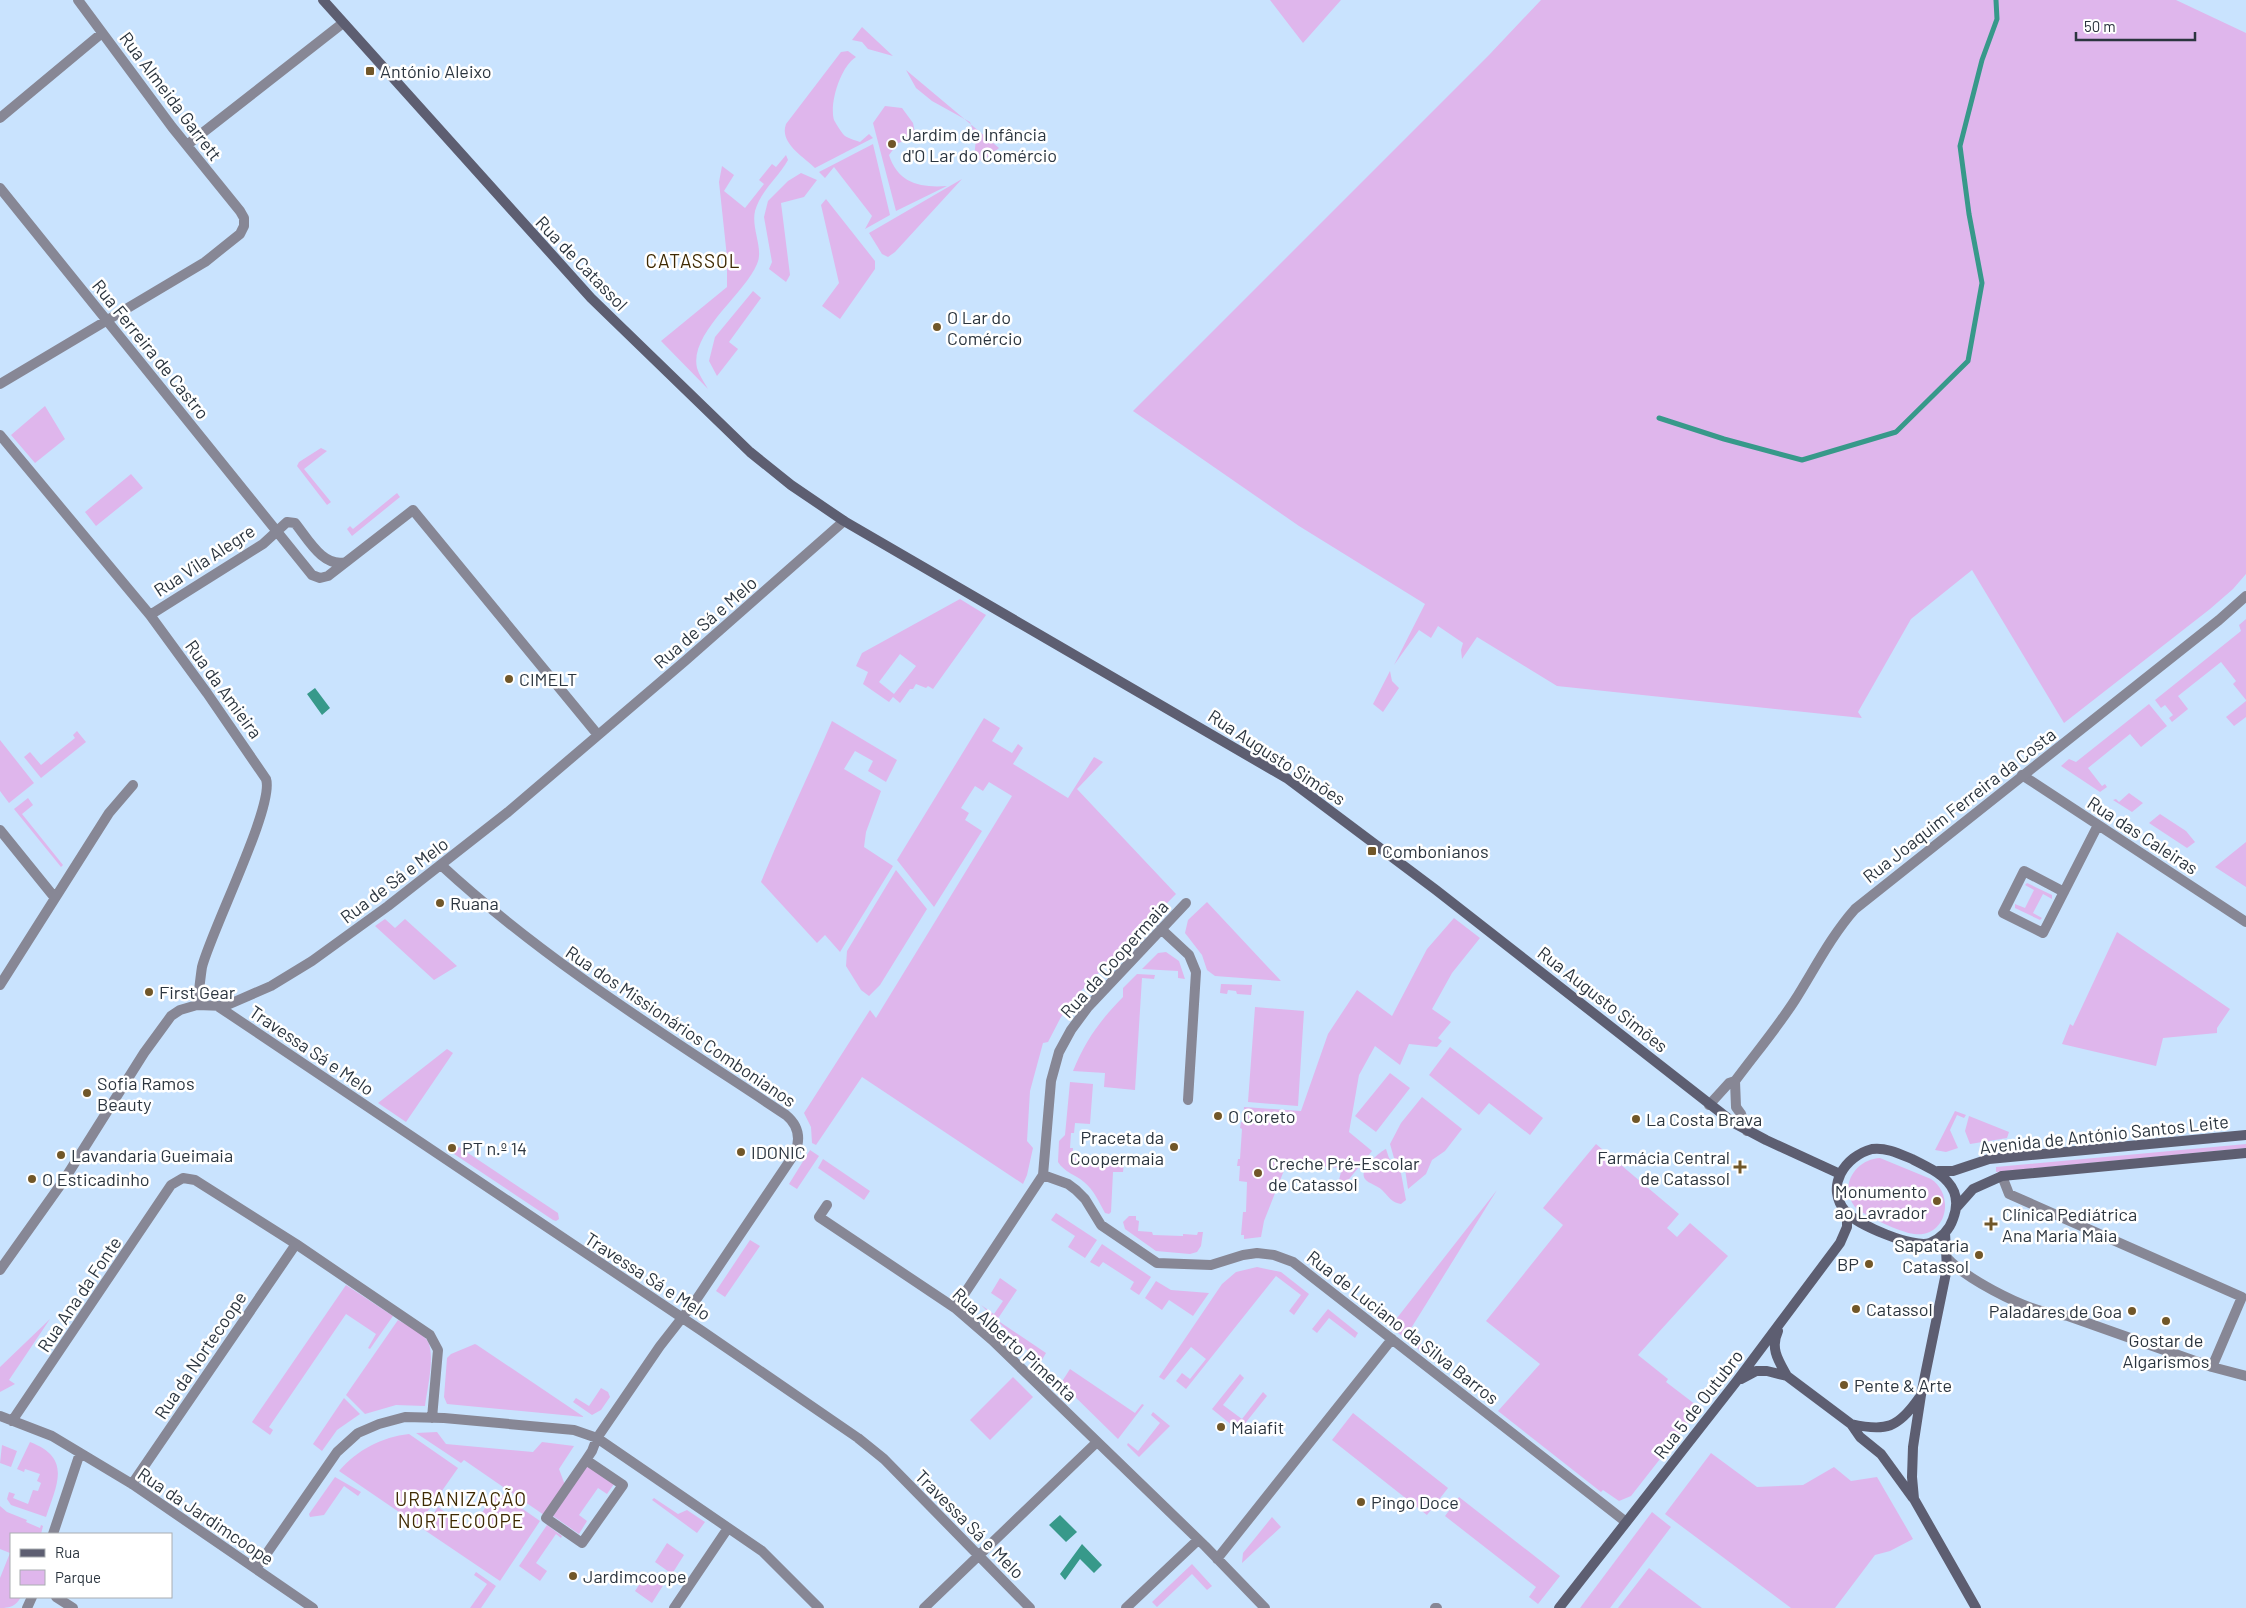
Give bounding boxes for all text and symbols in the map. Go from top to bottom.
scale bar [2076,10,2195,42]
text: 50 m [2084,17,2116,35]
street label: Rua Almeida Garrett [115,27,227,165]
place label: António Aleixo [380,60,492,82]
marker: António Aleixo [364,65,376,77]
place label: Jardim de Infância d'O Lar do Comércio [902,123,1057,166]
marker: Jardim de Infância d'O Lar do Comércio [886,138,898,150]
street label: Rua de Catassol [531,211,633,315]
district label: CATASSOL [645,249,741,272]
street label: Rua Ferreira de Castro [88,275,214,423]
place label: O Lar do Comércio [947,306,1022,349]
marker: O Lar do Comércio [931,321,943,333]
street label: Rua Vila Alegre [149,519,259,601]
street label: Rua de Sá e Melo [649,571,761,673]
street label: Rua da Amieira [181,635,267,743]
place label: CIMELT [519,668,577,690]
marker: CIMELT [503,673,515,685]
street label: Rua Augusto Simões [1204,704,1350,810]
street label: Rua Joaquim Ferreira da Costa [1858,723,2060,887]
street label: Rua das Caleiras [2084,791,2202,879]
street label: Rua de Sá e Melo [336,832,452,928]
place label: Combonianos [1382,840,1489,862]
marker: Combonianos [1366,845,1378,857]
place label: Ruana [450,892,499,914]
street label: Rua da Coopermaia [1055,896,1173,1022]
marker: Ruana [434,897,446,909]
street label: Rua dos Missionários Combonianos [562,941,800,1111]
street label: Rua Augusto Simões [1533,941,1673,1057]
place label: First Gear [159,981,236,1003]
marker: First Gear [143,986,155,998]
street label: Travessa Sá e Melo [246,1000,378,1100]
place label: Sofia Ramos Beauty [97,1072,195,1115]
marker: Sofia Ramos Beauty [81,1087,93,1099]
place label: O Coreto [1228,1105,1296,1127]
place label: La Costa Brava [1646,1108,1762,1130]
marker: O Coreto [1212,1110,1224,1122]
street label: Avenida de António Santos Leite [1978,1110,2230,1158]
marker: La Costa Brava [1630,1113,1642,1125]
place label: Praceta da Coopermaia [1070,1126,1164,1169]
place label: PT n.º 14 [462,1137,527,1159]
place label: IDONIC [751,1141,806,1163]
marker: Praceta da Coopermaia [1168,1141,1180,1153]
marker: PT n.º 14 [446,1142,458,1154]
place label: Lavandaria Gueimaia [71,1144,233,1166]
marker: IDONIC [735,1146,747,1158]
place label: Farmácia Central de Catassol [1597,1146,1730,1189]
marker: Lavandaria Gueimaia [55,1149,67,1161]
place label: Creche Pré-Escolar de Catassol [1268,1152,1420,1195]
marker: Farmácia Central de Catassol [1734,1161,1746,1173]
marker: Creche Pré-Escolar de Catassol [1252,1167,1264,1179]
place label: O Esticadinho [42,1168,150,1190]
marker: O Esticadinho [26,1173,38,1185]
place label: Monumento ao Lavrador [1835,1180,1927,1223]
marker: Monumento ao Lavrador [1931,1195,1943,1207]
place label: Clínica Pediátrica Ana Maria Maia [2002,1203,2137,1246]
marker: Clínica Pediátrica Ana Maria Maia [1984,1217,1998,1231]
street label: Travessa Sá e Melo [581,1227,715,1325]
street label: Rua Ana da Fonte [32,1232,126,1356]
place label: Sapataria Catassol [1894,1234,1969,1277]
street label: Rua de Luciano da Silva Barros [1303,1245,1503,1409]
marker: Sapataria Catassol [1973,1249,1985,1261]
place label: BP [1837,1253,1859,1275]
marker: BP [1863,1258,1875,1270]
street label: Rua Alberto Pimenta [948,1282,1082,1406]
street label: Rua da Nortecoope [149,1287,251,1423]
place label: Catassol [1866,1298,1933,1320]
place label: Paladares de Goa [1989,1300,2122,1322]
marker: Catassol [1850,1303,1862,1315]
marker: Paladares de Goa [2126,1305,2138,1317]
marker: Gostar de Algarismos [2160,1315,2172,1327]
place label: Gostar de Algarismos [2123,1329,2209,1372]
street label: Rua 5 de Outubro [1649,1345,1747,1463]
place label: Pente & Arte [1854,1374,1952,1396]
marker: Pente & Arte [1838,1379,1850,1391]
place label: Maiafit [1231,1416,1284,1438]
marker: Maiafit [1215,1421,1227,1433]
street label: Rua da Jardimcoope [134,1462,278,1570]
street label: Travessa Sá e Melo [911,1465,1029,1583]
district label: URBANIZAÇÃO NORTECOOPE [395,1487,527,1532]
place label: Pingo Doce [1371,1491,1459,1513]
marker: Pingo Doce [1355,1496,1367,1508]
legend [10,1533,172,1598]
text: Rua [55,1543,80,1561]
place label: Jardimcoope [583,1565,687,1587]
text: Parque [55,1568,101,1586]
marker: Jardimcoope [567,1570,579,1582]

